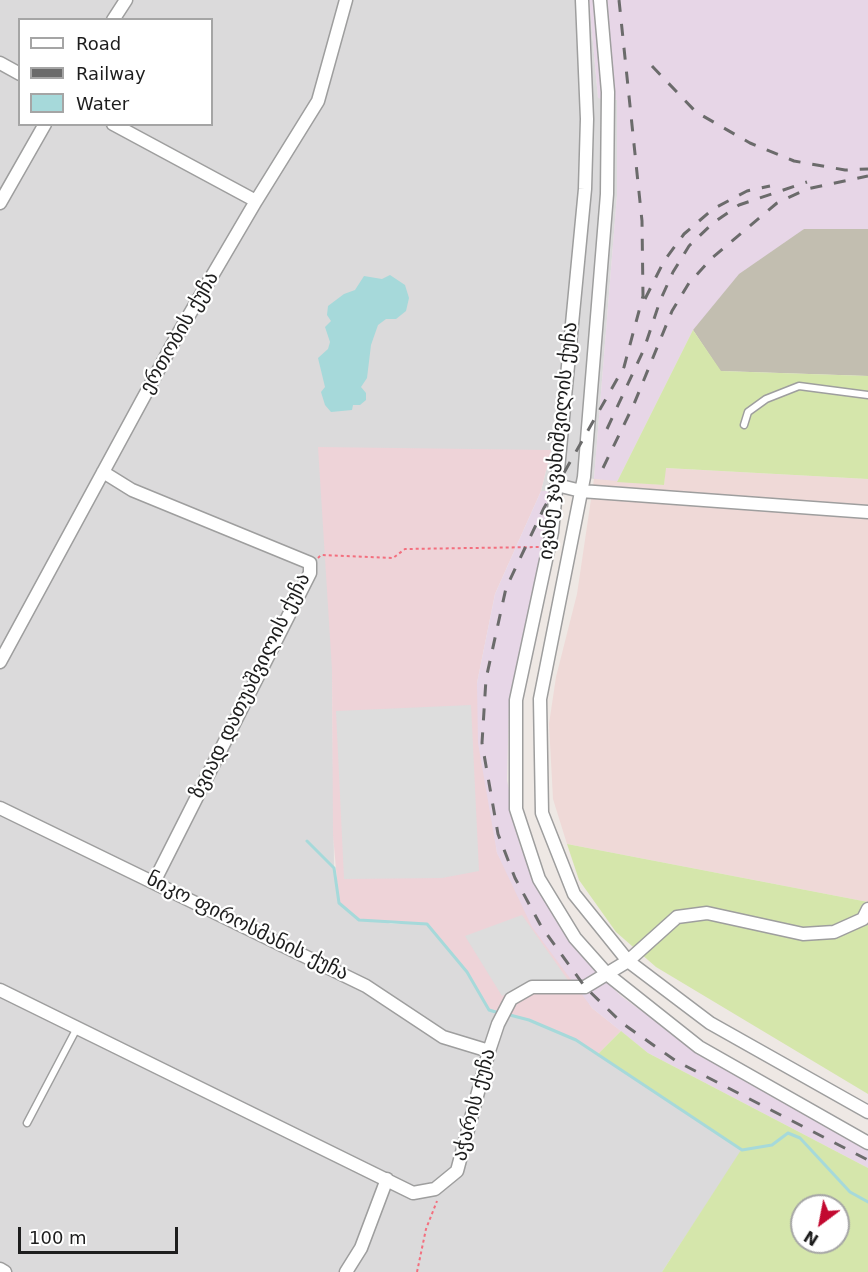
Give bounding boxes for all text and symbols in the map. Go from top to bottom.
legend [18,18,213,126]
text: Road [76,33,121,54]
text: Railway [76,63,146,84]
text: Water [76,93,129,114]
street label: ერთობის ქუჩა [135,268,225,398]
street label: ივანე ჯავახიშვილის ქუჩა [535,321,583,561]
street label: ზვიად დათუაშვილის ქუჩა [186,570,316,802]
street label: ნიკო ფიროსმანის ქუჩა [142,868,352,986]
street label: აჭარის ქუჩა [449,1046,501,1164]
north arrow [790,1194,850,1254]
scale bar [21,1215,182,1253]
text: N [801,1226,822,1250]
text: 100 m [29,1227,87,1248]

